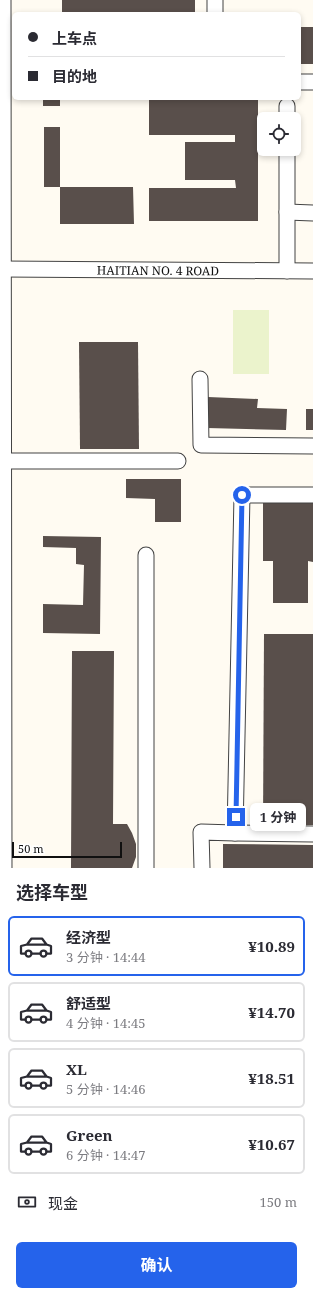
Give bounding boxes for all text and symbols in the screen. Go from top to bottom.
text: 上车点 [52,28,97,48]
text: 目的地 [52,66,97,86]
map controls [257,112,301,156]
button: locate [257,112,301,156]
street label: HAITIAN NO. 4 ROAD [97,261,219,279]
route start [233,486,251,504]
callout: 1 分钟 [250,803,306,831]
route end [227,808,245,826]
text: 1 分钟 [260,808,296,826]
scale bar [12,840,122,859]
text: 50 m [18,841,44,856]
text: 选择车型 [16,880,88,904]
text: 经济型 [66,927,111,947]
icon: car [18,928,54,964]
text: ¥10.89 [248,936,295,956]
text: 3 分钟 · 14:44 [66,948,145,966]
text: 舒适型 [66,993,111,1013]
icon: car [18,994,54,1030]
text: ¥14.70 [248,1002,295,1022]
text: 4 分钟 · 14:45 [66,1014,145,1032]
text: XL [66,1059,87,1079]
icon: car [18,1060,54,1096]
text: ¥18.51 [248,1068,295,1088]
text: 5 分钟 · 14:46 [66,1080,145,1098]
text: Green [66,1125,113,1145]
icon: car [18,1126,54,1162]
text: ¥10.67 [248,1134,295,1154]
text: 6 分钟 · 14:47 [66,1146,145,1164]
icon: cash [16,1191,38,1213]
text: 现金 [48,1193,78,1213]
text: 150 m [260,1193,297,1211]
button: 确认 [16,1242,297,1288]

